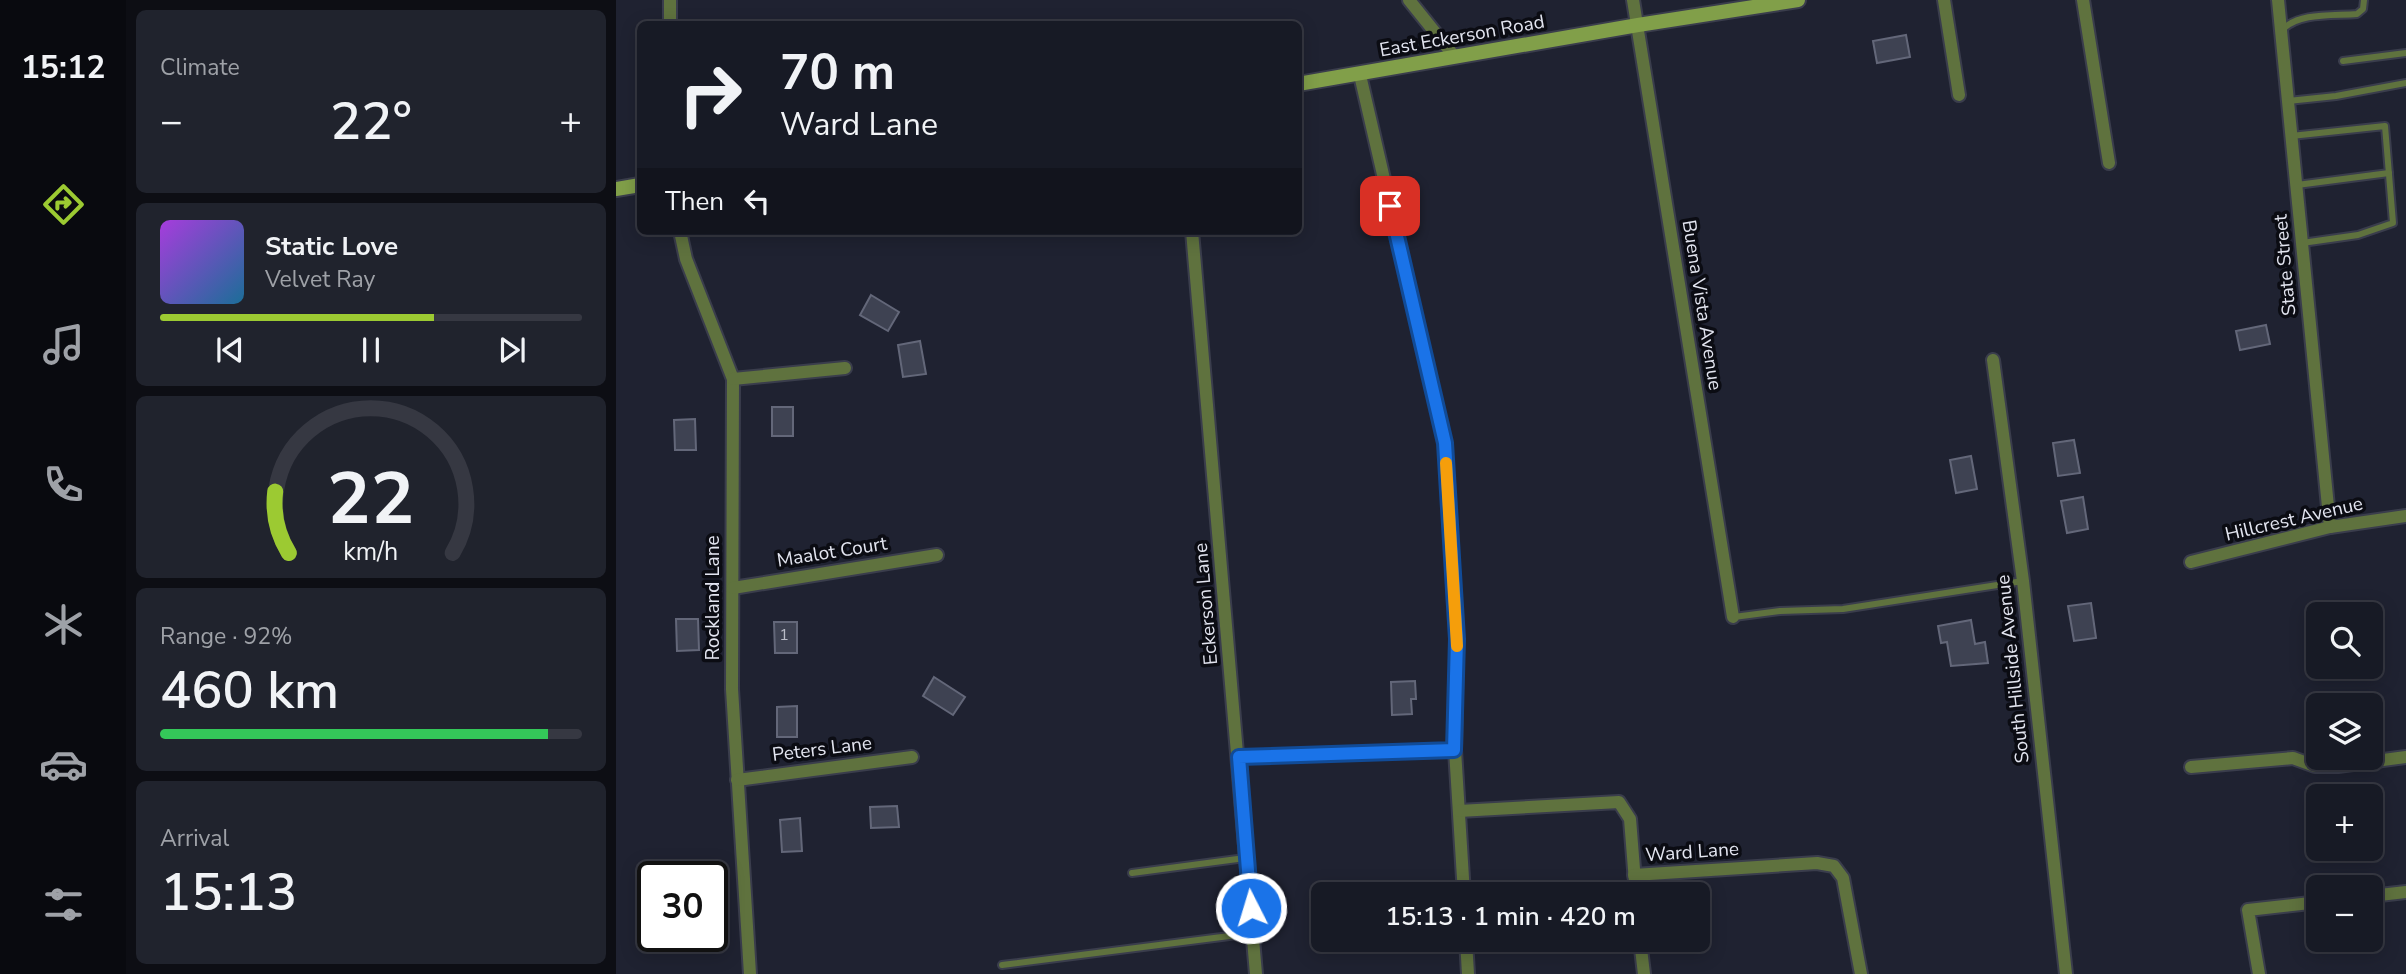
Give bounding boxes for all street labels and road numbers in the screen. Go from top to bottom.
street label: East Eckerson Road [1377,9,1547,63]
street label: State Street [2268,213,2302,317]
street label: Buena Vista Avenue [1676,218,1728,392]
street label: Hillcrest Avenue [2222,490,2366,548]
street label: Maalot Court [775,530,889,574]
street label: Rockland Lane [700,535,726,661]
street label: Eckerson Lane [1188,542,1224,666]
street label: South Hillside Avenue [1990,573,2036,765]
street label: Peters Lane [771,730,873,768]
street label: Ward Lane [1644,836,1740,868]

